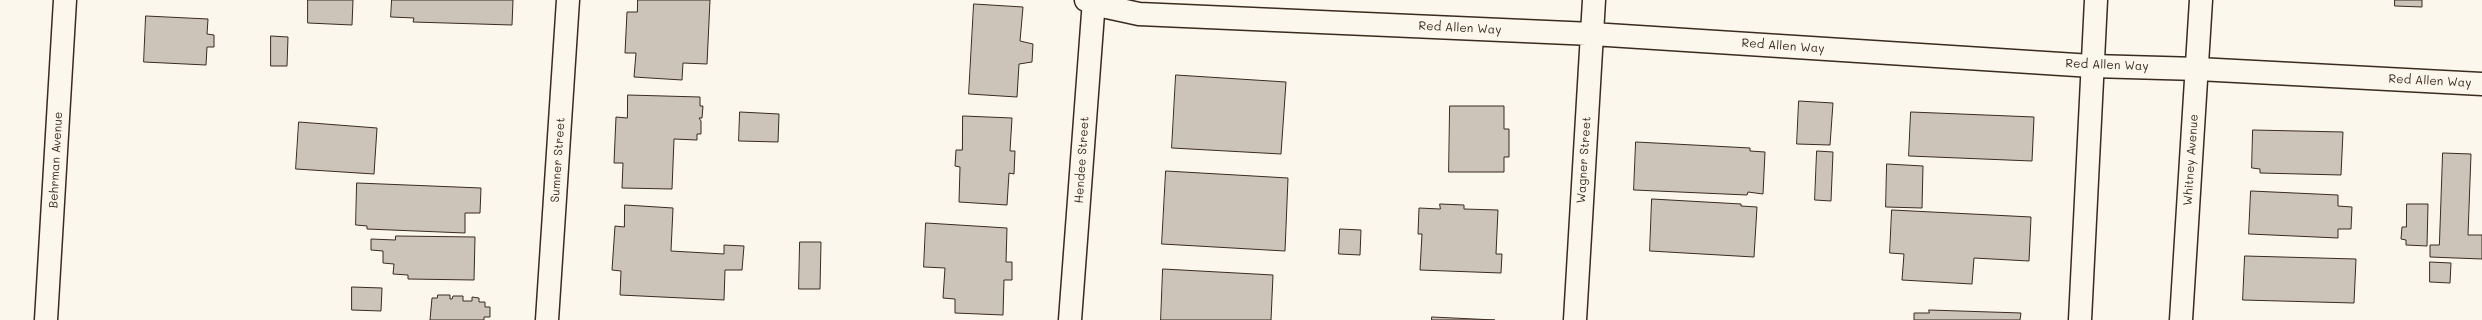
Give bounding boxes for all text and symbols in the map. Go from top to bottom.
street label: Red Allen Way [1418,19,1502,37]
street label: Red Allen Way [1741,36,1825,56]
street label: Red Allen Way [2065,56,2149,74]
street label: Red Allen Way [2388,72,2472,90]
street label: Behrman Avenue [46,111,66,209]
street label: Whitney Avenue [2181,114,2201,206]
street label: Hendee Street [1072,116,1092,204]
street label: Wagner Street [1574,116,1594,204]
street label: Sumner Street [548,117,568,203]

